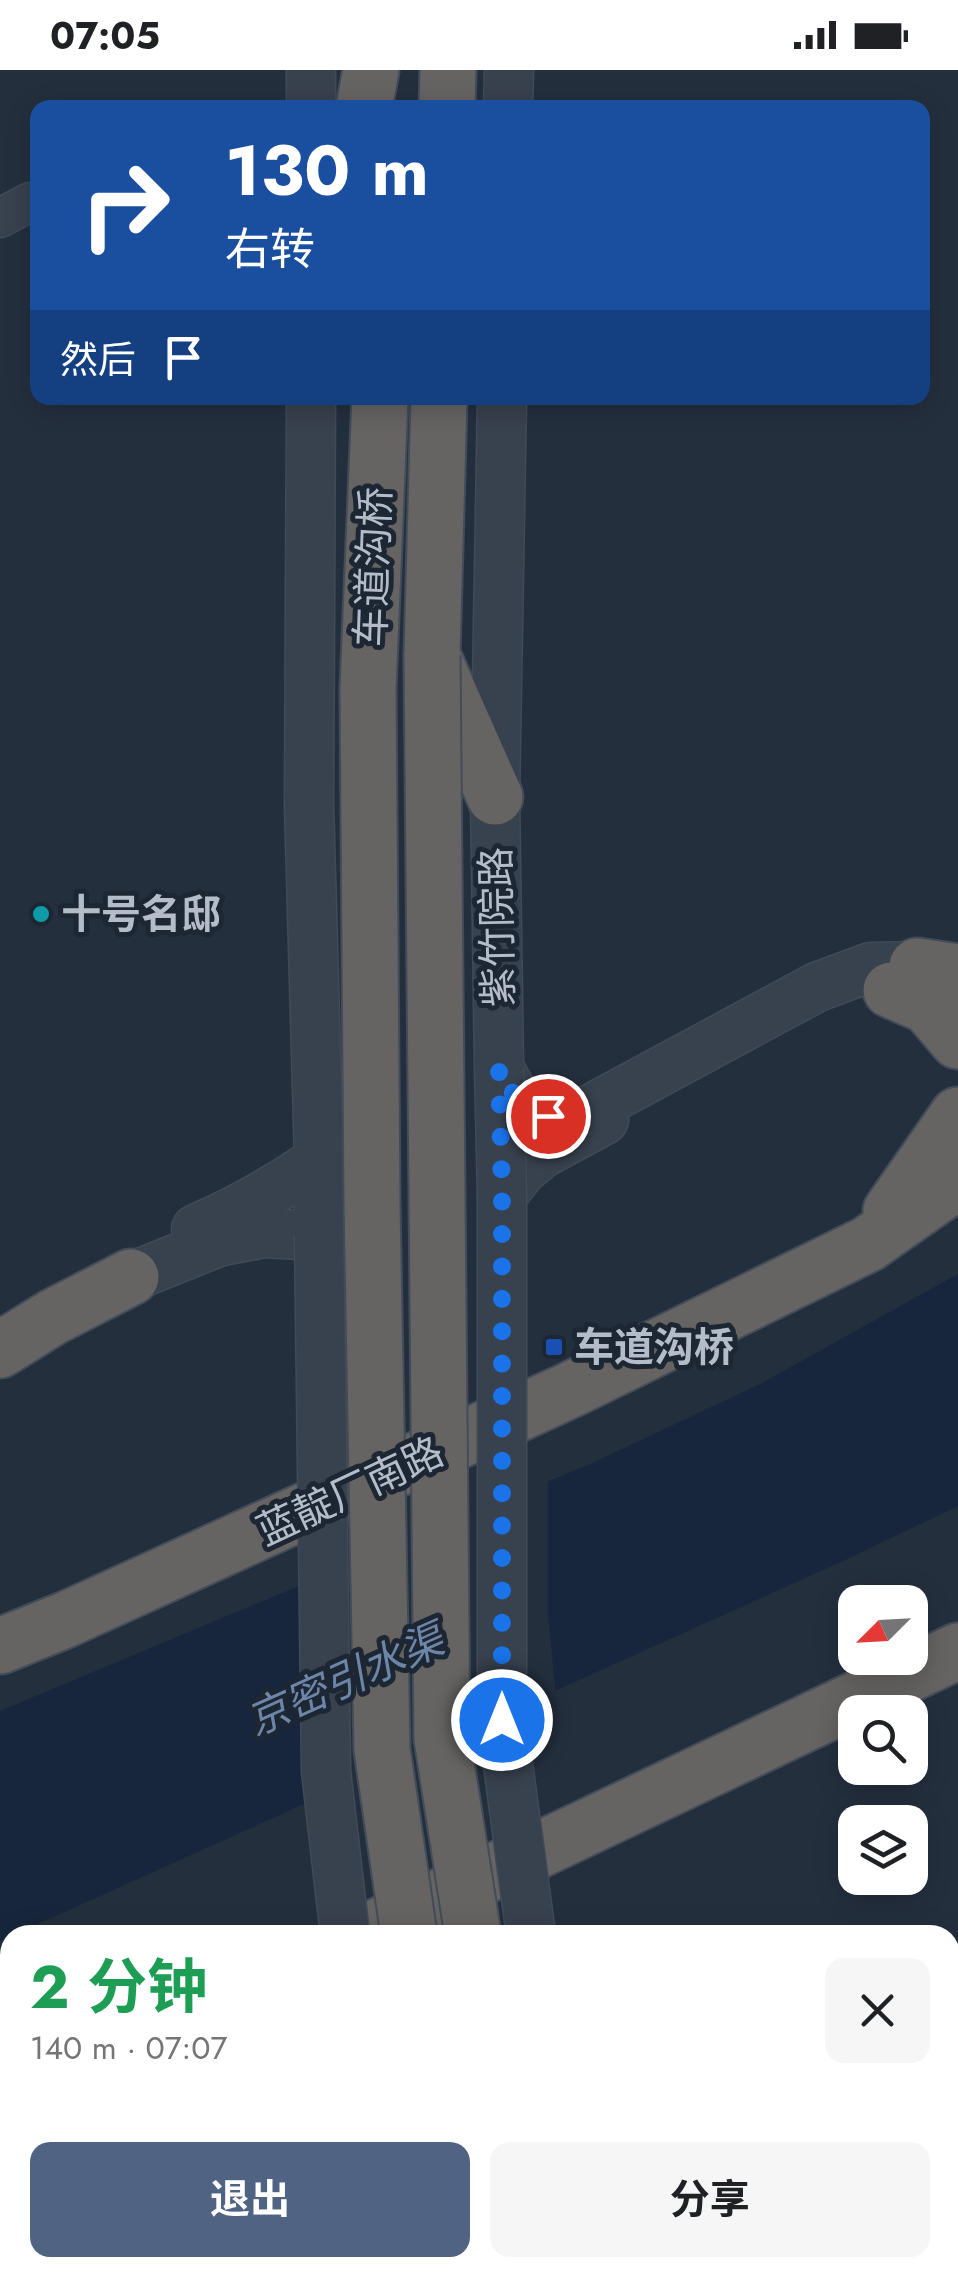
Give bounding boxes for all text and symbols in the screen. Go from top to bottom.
text: 07:05 [50,8,160,63]
text: 130 m [225,120,429,221]
icon: right [60,140,190,270]
text: 右转 [225,217,315,282]
icon: arrive [156,330,211,385]
text: 然后 [60,332,136,387]
street label: 车道沟桥 [341,486,405,648]
street label: 紫竹院路 [467,847,527,1007]
place label: 十号名邸 [61,885,221,943]
marker: 十号名邸 [30,903,52,925]
pin [506,1074,591,1159]
icon: arrive [521,1089,576,1144]
place label: 车道沟桥 [574,1318,734,1376]
marker: 车道沟桥 [543,1336,565,1358]
street label: 蓝靛厂南路 [247,1422,453,1560]
north arrow [838,1585,928,1675]
map controls [838,1585,928,1895]
water label: 京密引水渠 [237,1607,459,1751]
position arrow [450,1668,554,1772]
button: search [838,1695,928,1785]
button: layers [838,1805,928,1895]
text: 2 分钟 [30,1944,207,2031]
button: close [825,1958,930,2063]
text: 140 m · 07:07 [30,2025,227,2071]
button: 退出 [30,2142,470,2257]
button: 分享 [490,2142,930,2257]

